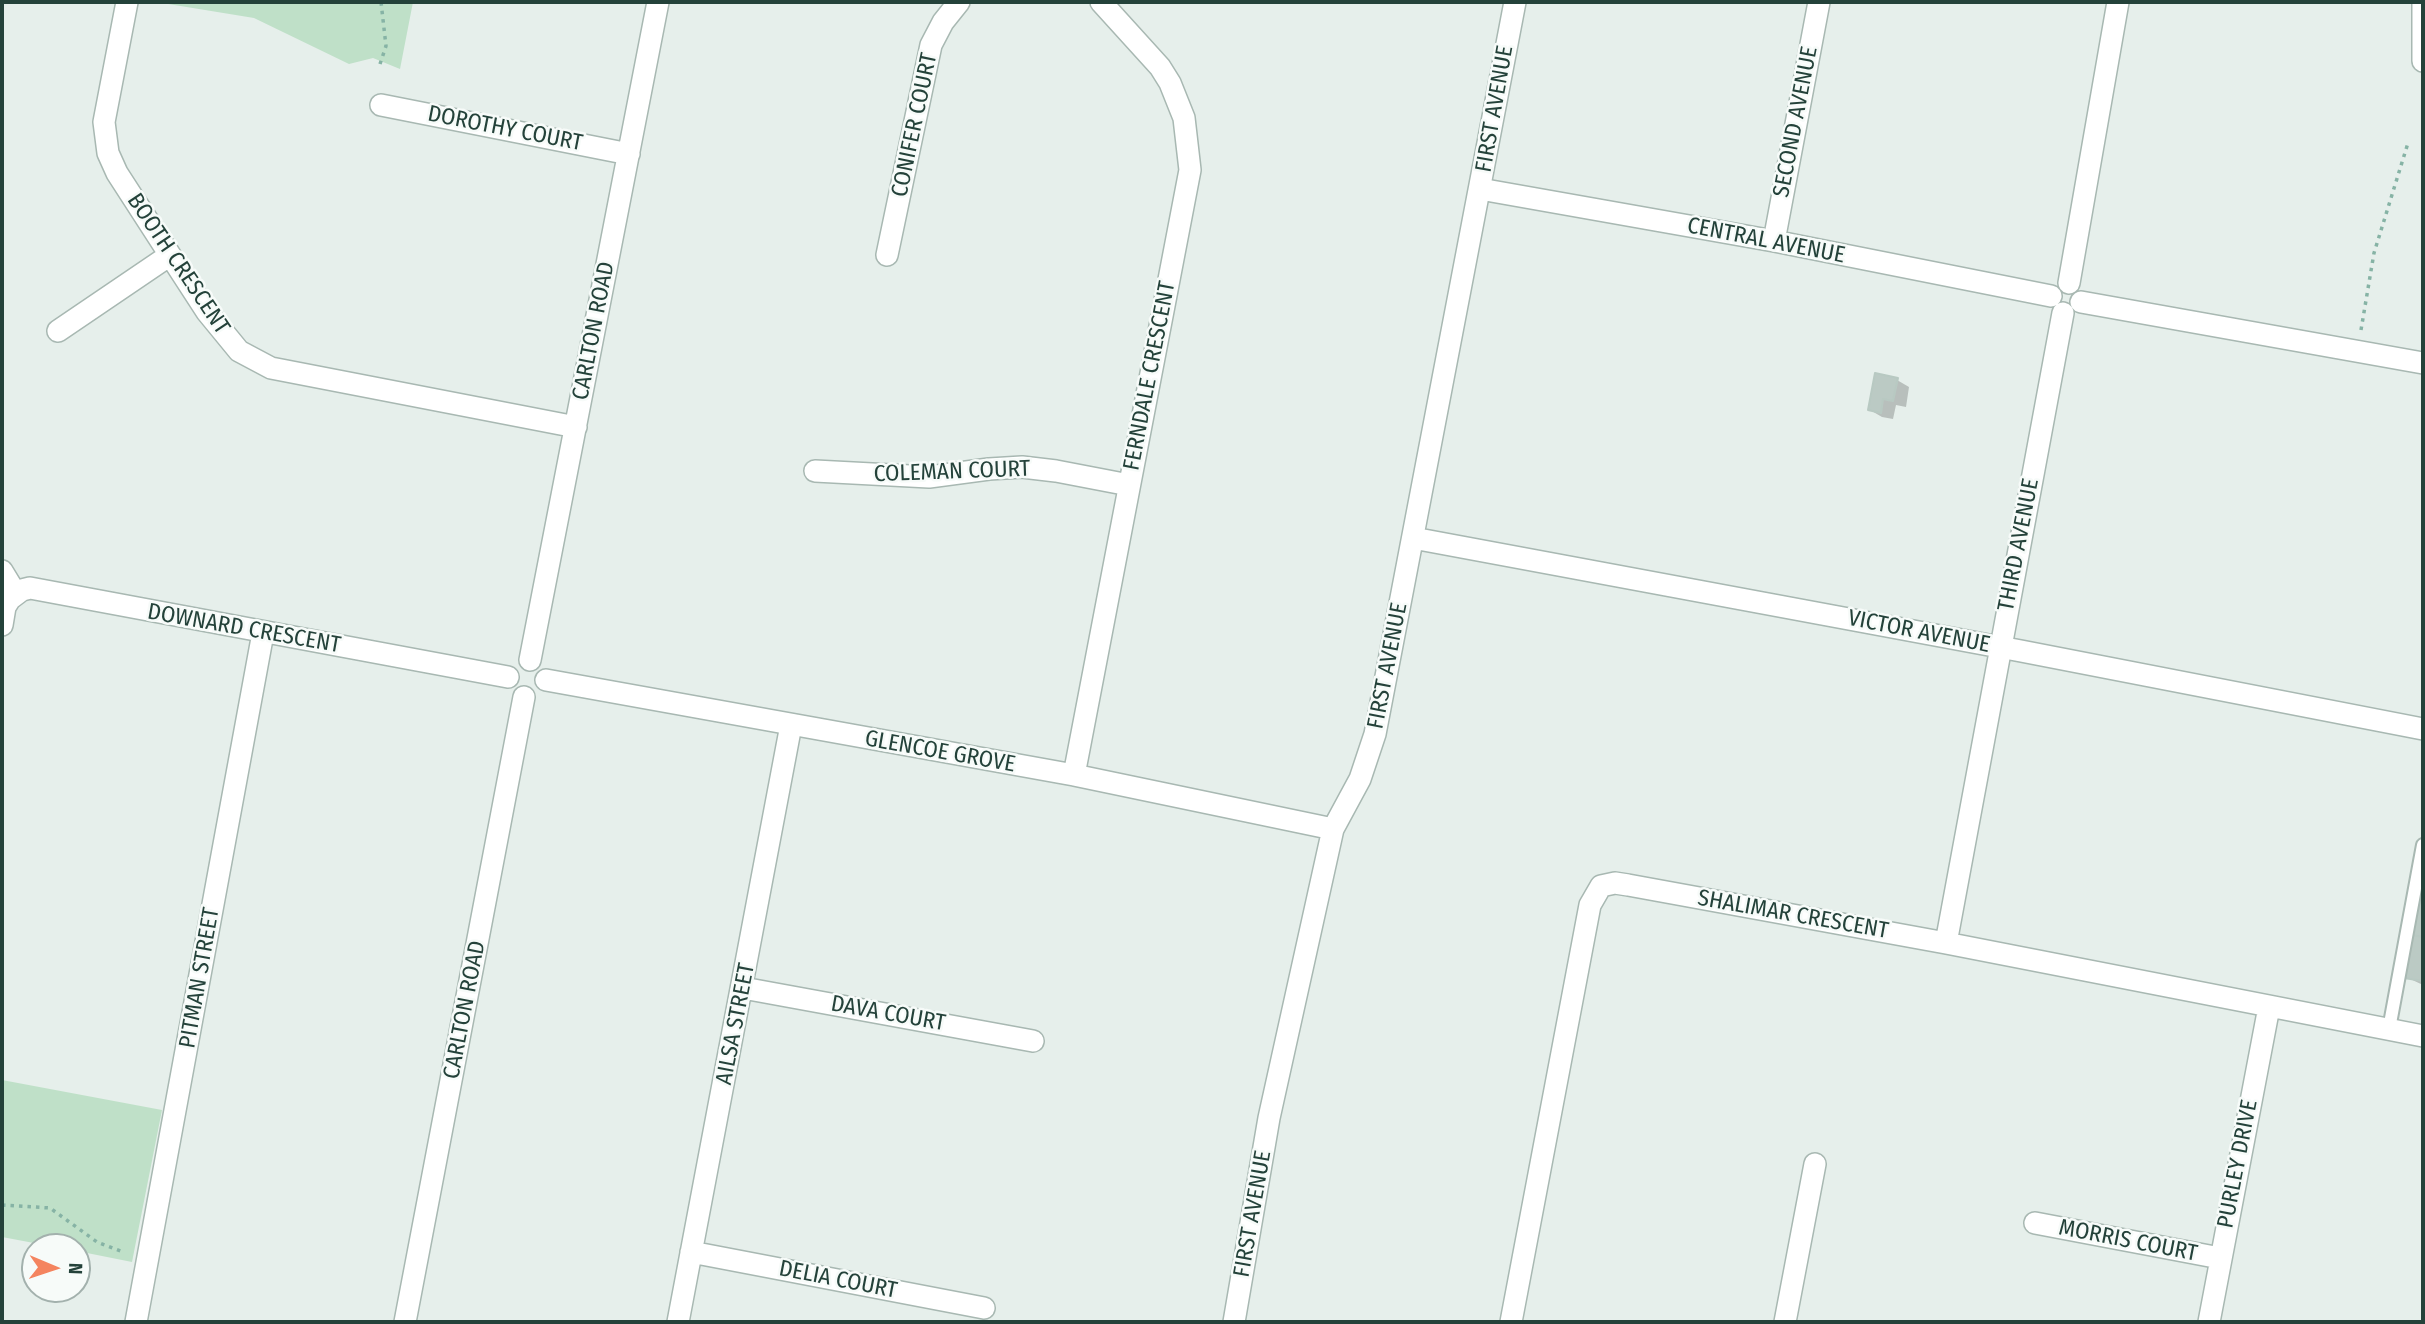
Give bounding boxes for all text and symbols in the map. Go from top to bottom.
street label: FIRST AVENUE [1470,44,1520,174]
street label: SECOND AVENUE [1768,44,1824,200]
street label: CONIFER COURT [886,51,944,199]
street label: DOROTHY COURT [425,100,585,158]
street label: BOOTH CRESCENT [121,188,235,340]
street label: CENTRAL AVENUE [1685,212,1847,270]
street label: CARLTON ROAD [567,260,621,402]
street label: FERNDALE CRESCENT [1118,279,1182,473]
street label: COLEMAN COURT [873,455,1031,489]
street label: THIRD AVENUE [1993,476,2045,614]
street label: DOWNARD CRESCENT [145,598,343,660]
street label: FIRST AVENUE [1362,601,1414,731]
street label: VICTOR AVENUE [1846,605,1992,659]
street label: GLENCOE GROVE [863,725,1017,779]
street label: SHALIMAR CRESCENT [1695,885,1891,945]
street label: PITMAN STREET [174,906,226,1050]
street label: CARLTON ROAD [438,939,492,1081]
street label: AILSA STREET [711,961,761,1087]
street label: DAVA COURT [829,990,947,1038]
street label: PURLEY DRIVE [2212,1097,2264,1231]
street label: FIRST AVENUE [1228,1149,1278,1279]
street label: MORRIS COURT [2056,1214,2200,1268]
north arrow [21,1233,91,1303]
street label: DELIA COURT [777,1255,899,1305]
text: N [64,1263,87,1275]

